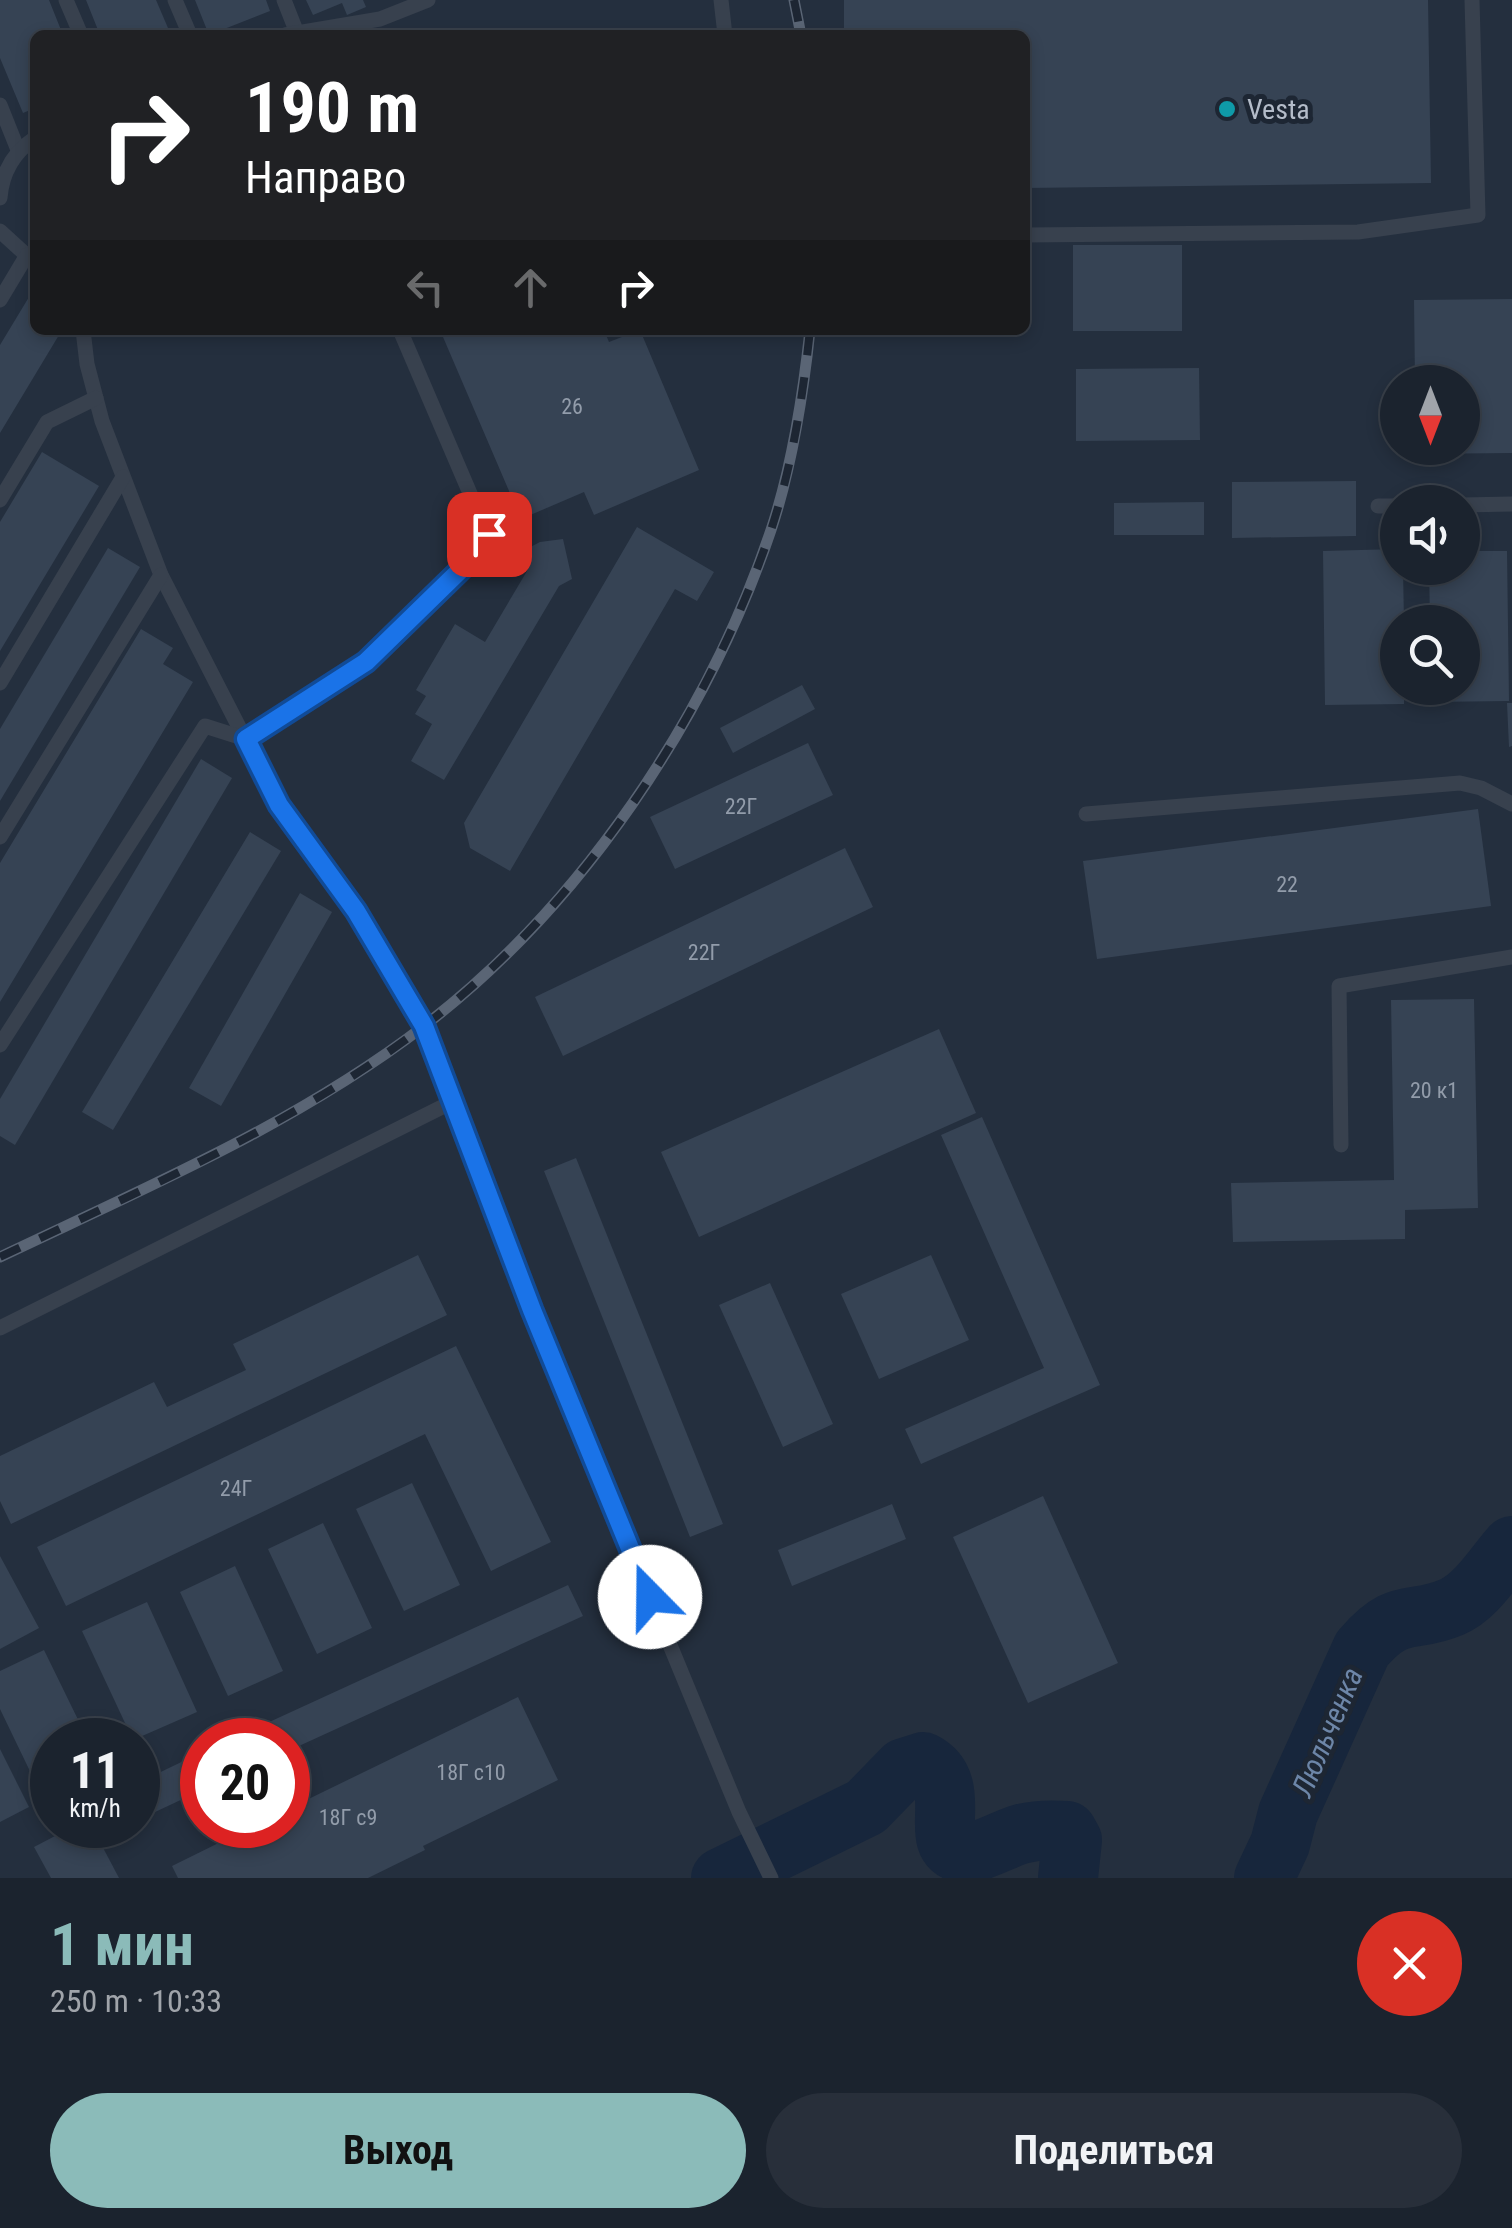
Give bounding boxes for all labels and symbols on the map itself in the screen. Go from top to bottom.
place label: Vesta [1247,93,1310,126]
marker: Vesta [1216,98,1238,120]
north arrow [1380,365,1480,465]
house number: 26 [561,394,583,419]
pin [447,492,532,577]
house number: 22Г [725,794,757,819]
house number: 22 [1276,872,1298,897]
house number: 22Г [688,940,720,965]
house number: 20 к1 [1410,1078,1458,1103]
house number: 24Г [220,1476,252,1501]
position arrow [598,1545,702,1649]
water label: Люльченка [1284,1662,1370,1803]
speed limit sign: 20 [180,1718,310,1848]
house number: 18Г с10 [436,1760,506,1785]
house number: 18Г с9 [319,1805,377,1830]

